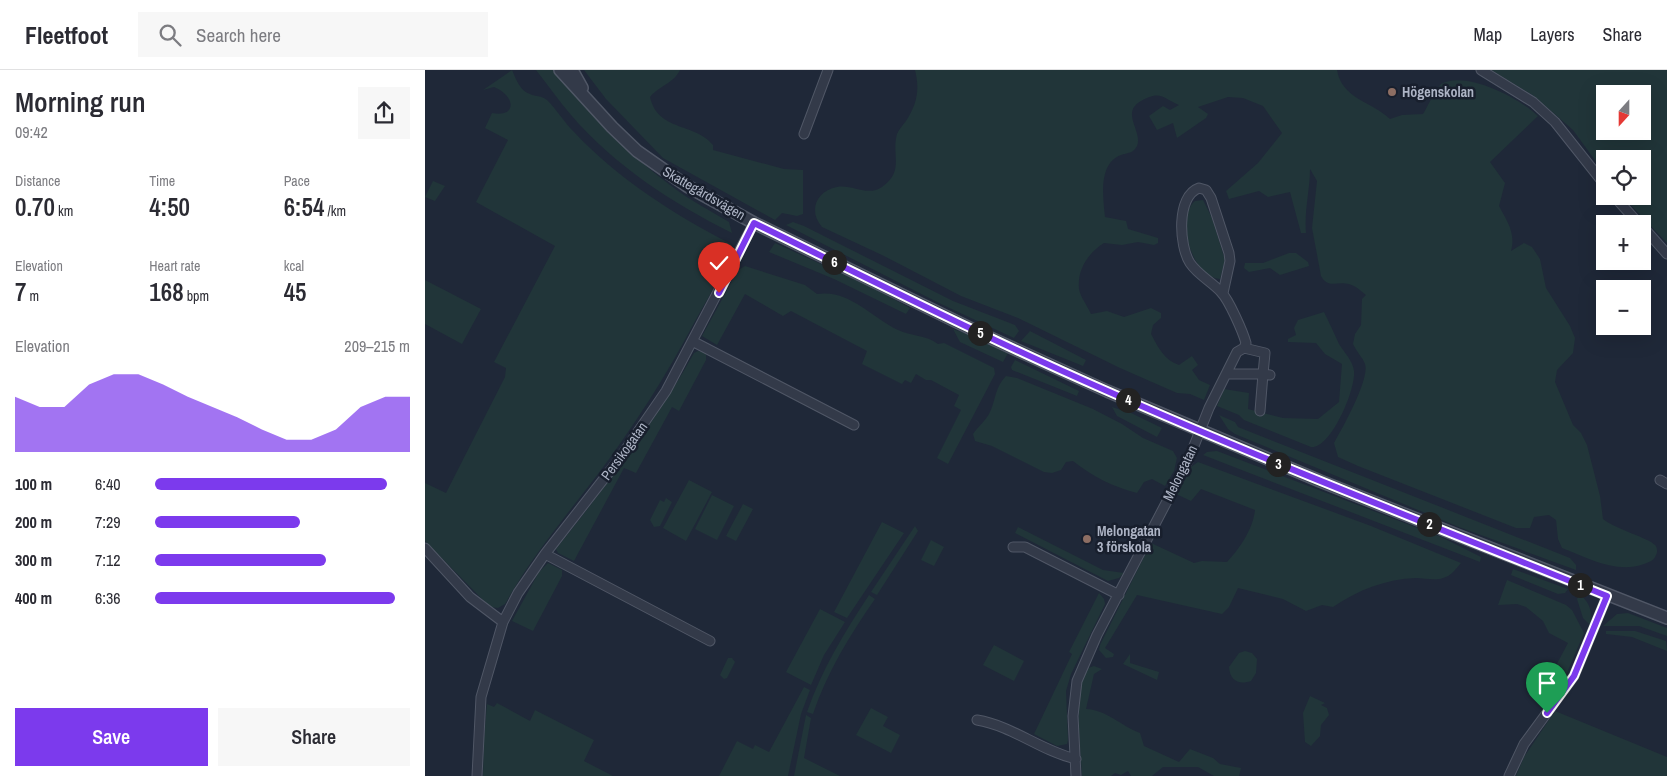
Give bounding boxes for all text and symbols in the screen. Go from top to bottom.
search box [138,12,488,57]
text: Fleetfoot [25,19,108,51]
icon: search [156,21,184,49]
text: Search here [196,22,281,48]
text: Map [1474,22,1502,47]
text: Layers [1530,22,1575,47]
text: Share [1603,22,1642,47]
text: Morning run [15,83,146,121]
place label: Högenskolan [1402,83,1474,101]
north arrow [1596,85,1651,140]
map controls [1596,85,1651,335]
marker: Högenskolan [1386,86,1398,98]
button: share [358,87,410,139]
text: 09:42 [15,121,48,143]
button: locate [1596,150,1651,205]
street label: Skattegårdsvägen [659,162,749,224]
text: Distance [15,172,60,190]
text: Time [149,172,175,190]
text: Pace [284,172,310,190]
text: 0.70 [15,190,55,224]
text: 4:50 [149,190,190,224]
text: 6:54 [284,190,324,224]
text: km [55,202,73,220]
text: /km [324,202,346,220]
button: + [1596,215,1651,270]
pin [698,242,740,293]
icon: check [705,249,733,277]
pin: 6 [821,250,847,274]
text: 6 [831,253,838,271]
text: Elevation [15,257,63,275]
text: Heart rate [149,257,200,275]
text: kcal [284,257,304,275]
text: 7 [15,275,26,309]
text: 168 [149,275,184,309]
text: 45 [284,275,306,309]
button: − [1596,280,1651,335]
text: m [26,287,39,305]
text: bpm [184,287,209,305]
pin: 5 [967,320,993,346]
text: 5 [977,324,984,342]
text: Elevation [15,335,70,357]
text: 209–215 m [344,335,410,357]
pin: 4 [1115,388,1141,412]
text: 4 [1125,391,1132,409]
street label: Persikogatan [597,418,651,484]
street label: Melongatan [1159,442,1201,504]
pin: 3 [1265,452,1291,476]
text: 3 [1275,455,1282,473]
text: 100 m [15,473,52,495]
text: 6:40 [95,473,121,495]
text: 200 m [15,511,52,533]
text: 7:29 [95,511,121,533]
pin: 2 [1417,512,1441,536]
text: 2 [1426,515,1433,533]
place label: Melongatan 3 förskola [1097,522,1161,556]
marker: Melongatan 3 förskola [1081,533,1093,545]
text: 300 m [15,549,52,571]
text: 7:12 [95,549,121,571]
pin: 1 [1567,572,1593,598]
text: 1 [1577,576,1584,594]
text: 400 m [15,587,52,609]
text: 6:36 [95,587,121,609]
pin [1526,662,1568,713]
icon: arrive [1533,669,1561,697]
button: Save [15,708,208,766]
button: Share [218,708,410,766]

